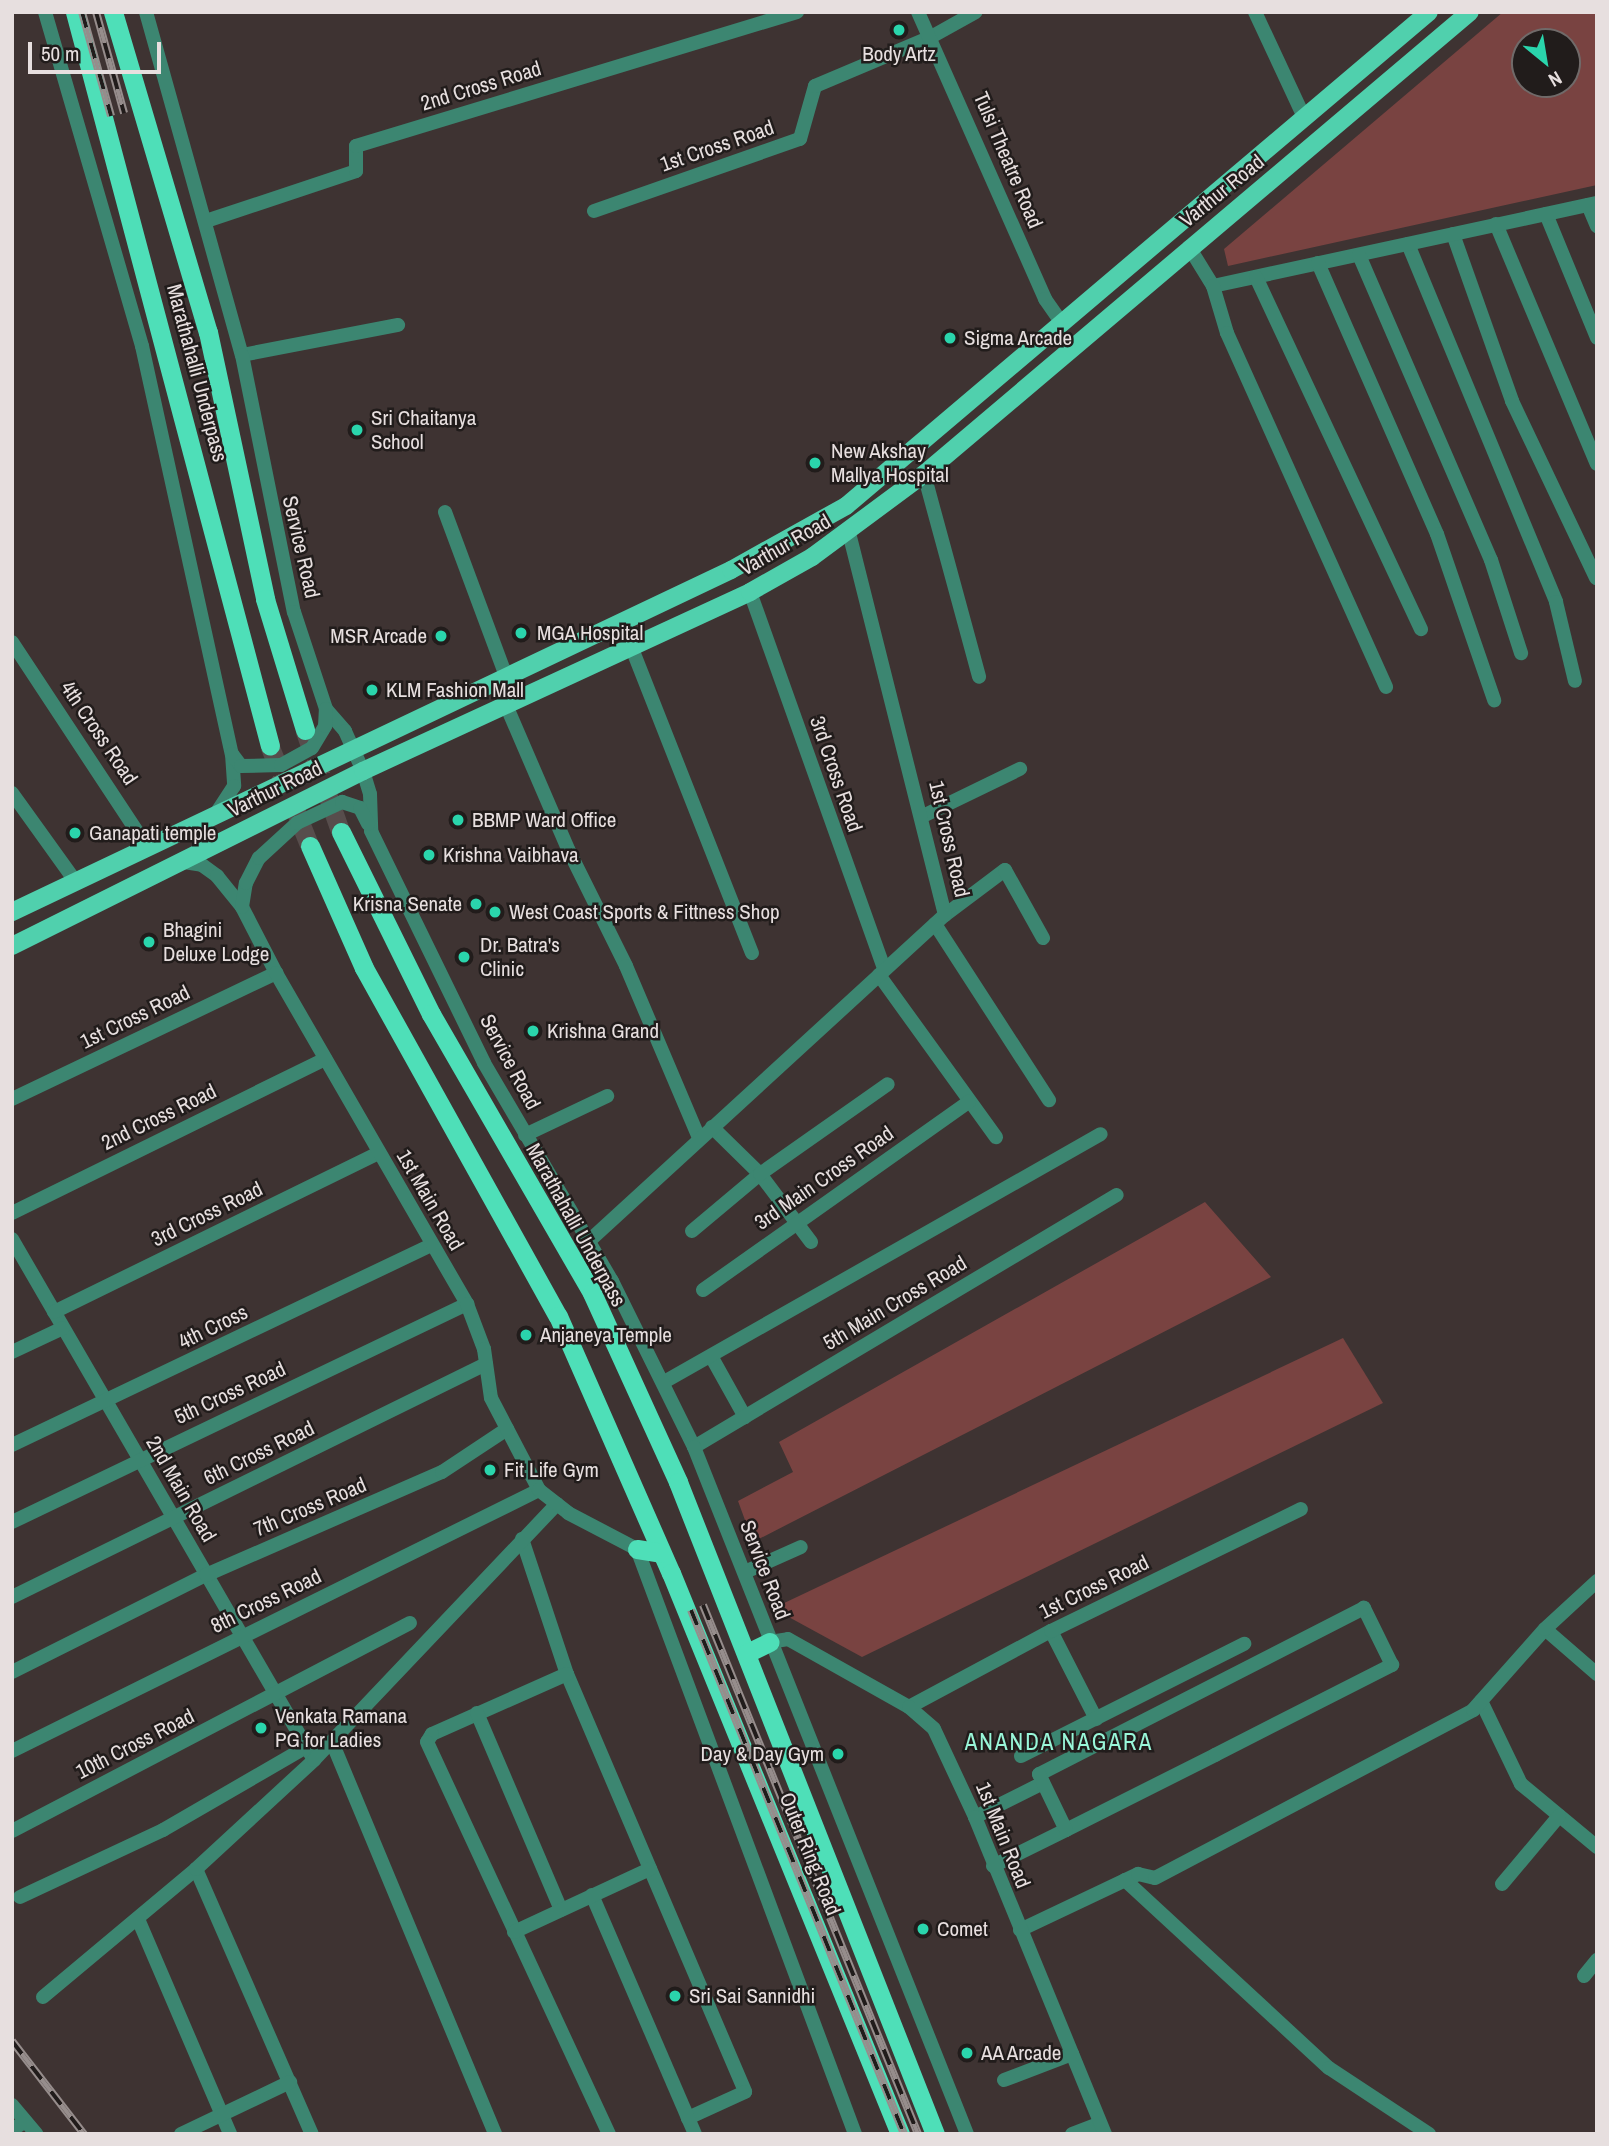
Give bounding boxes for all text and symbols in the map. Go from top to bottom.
marker: Body Artz [891,22,907,38]
scale bar [32,28,164,72]
north arrow [1511,28,1581,98]
text: 50 m [41,39,79,68]
place label: Body Artz [862,41,936,67]
street label: 2nd Cross Road [418,56,544,116]
text: N [1544,65,1567,94]
street label: Tulsi Theatre Road [968,88,1048,232]
street label: 1st Cross Road [657,115,777,177]
street label: Varthur Road [1175,149,1269,233]
street label: Marathahalli Underpass [161,281,233,465]
place label: Sigma Arcade [964,325,1073,351]
marker: Sigma Arcade [942,330,958,346]
place label: Sri Chaitanya School [371,405,476,455]
marker: Sri Chaitanya School [349,422,365,438]
place label: New Akshay Mallya Hospital [831,438,949,488]
marker: New Akshay Mallya Hospital [805,453,825,473]
street label: Service Road [277,493,325,601]
street label: Varthur Road [735,509,835,581]
place label: MGA Hospital [537,620,644,646]
place label: MSR Arcade [329,623,427,649]
marker: MGA Hospital [511,623,531,643]
marker: MSR Arcade [433,628,449,644]
street label: 4th Cross Road [55,676,143,790]
place label: KLM Fashion Mall [386,677,524,703]
marker: KLM Fashion Mall [364,682,380,698]
street label: 3rd Cross Road [804,713,868,835]
street label: Varthur Road [224,756,326,822]
street label: 1st Cross Road [923,778,975,900]
place label: BBMP Ward Office [472,807,617,833]
marker: BBMP Ward Office [450,812,466,828]
place label: Ganapati temple [89,820,216,846]
marker: Ganapati temple [67,825,83,841]
place label: Krishna Vaibhava [443,842,579,868]
marker: Krishna Vaibhava [421,847,437,863]
place label: Krisna Senate [353,891,462,917]
marker: Krisna Senate [468,896,484,912]
place label: West Coast Sports & Fittness Shop [509,899,780,925]
marker: West Coast Sports & Fittness Shop [487,904,503,920]
place label: Bhagini Deluxe Lodge [163,917,269,967]
place label: Dr. Batra's Clinic [480,932,560,982]
marker: Bhagini Deluxe Lodge [141,934,157,950]
marker: Dr. Batra's Clinic [454,947,474,967]
street label: 1st Cross Road [76,980,194,1054]
street label: Service Road [474,1010,546,1114]
place label: Krishna Grand [547,1018,659,1044]
marker: Krishna Grand [525,1023,541,1039]
street label: 2nd Cross Road [98,1078,220,1156]
street label: 3rd Main Cross Road [750,1121,898,1235]
street label: Marathahalli Underpass [521,1139,631,1311]
street label: 1st Main Road [391,1145,469,1255]
street label: 3rd Cross Road [147,1176,267,1252]
street label: 5th Main Cross Road [819,1250,971,1356]
street label: 4th Cross [174,1300,252,1354]
place label: Anjaneya Temple [540,1322,672,1348]
marker: Anjaneya Temple [518,1327,534,1343]
street label: 5th Cross Road [170,1356,290,1430]
street label: 6th Cross Road [200,1415,318,1491]
street label: 2nd Main Road [141,1432,221,1546]
place label: Fit Life Gym [504,1457,599,1483]
marker: Fit Life Gym [482,1462,498,1478]
street label: 7th Cross Road [250,1472,370,1542]
street label: Service Road [735,1517,795,1623]
street label: 1st Cross Road [1035,1550,1153,1624]
street label: 8th Cross Road [207,1563,325,1639]
street label: 10th Cross Road [72,1703,198,1785]
place label: Venkata Ramana PG for Ladies [275,1703,407,1753]
marker: Venkata Ramana PG for Ladies [253,1720,269,1736]
district label: ANANDA NAGARA [966,1728,1152,1756]
place label: Day & Day Gym [701,1741,824,1767]
marker: Day & Day Gym [830,1746,846,1762]
street label: 1st Main Road [970,1778,1036,1892]
street label: Outer Ring Road [774,1789,846,1919]
place label: Comet [937,1916,988,1942]
marker: Comet [915,1921,931,1937]
place label: Sri Sai Sannidhi [689,1983,815,2009]
marker: Sri Sai Sannidhi [667,1988,683,2004]
place label: AA Arcade [981,2040,1063,2066]
marker: AA Arcade [959,2045,975,2061]

